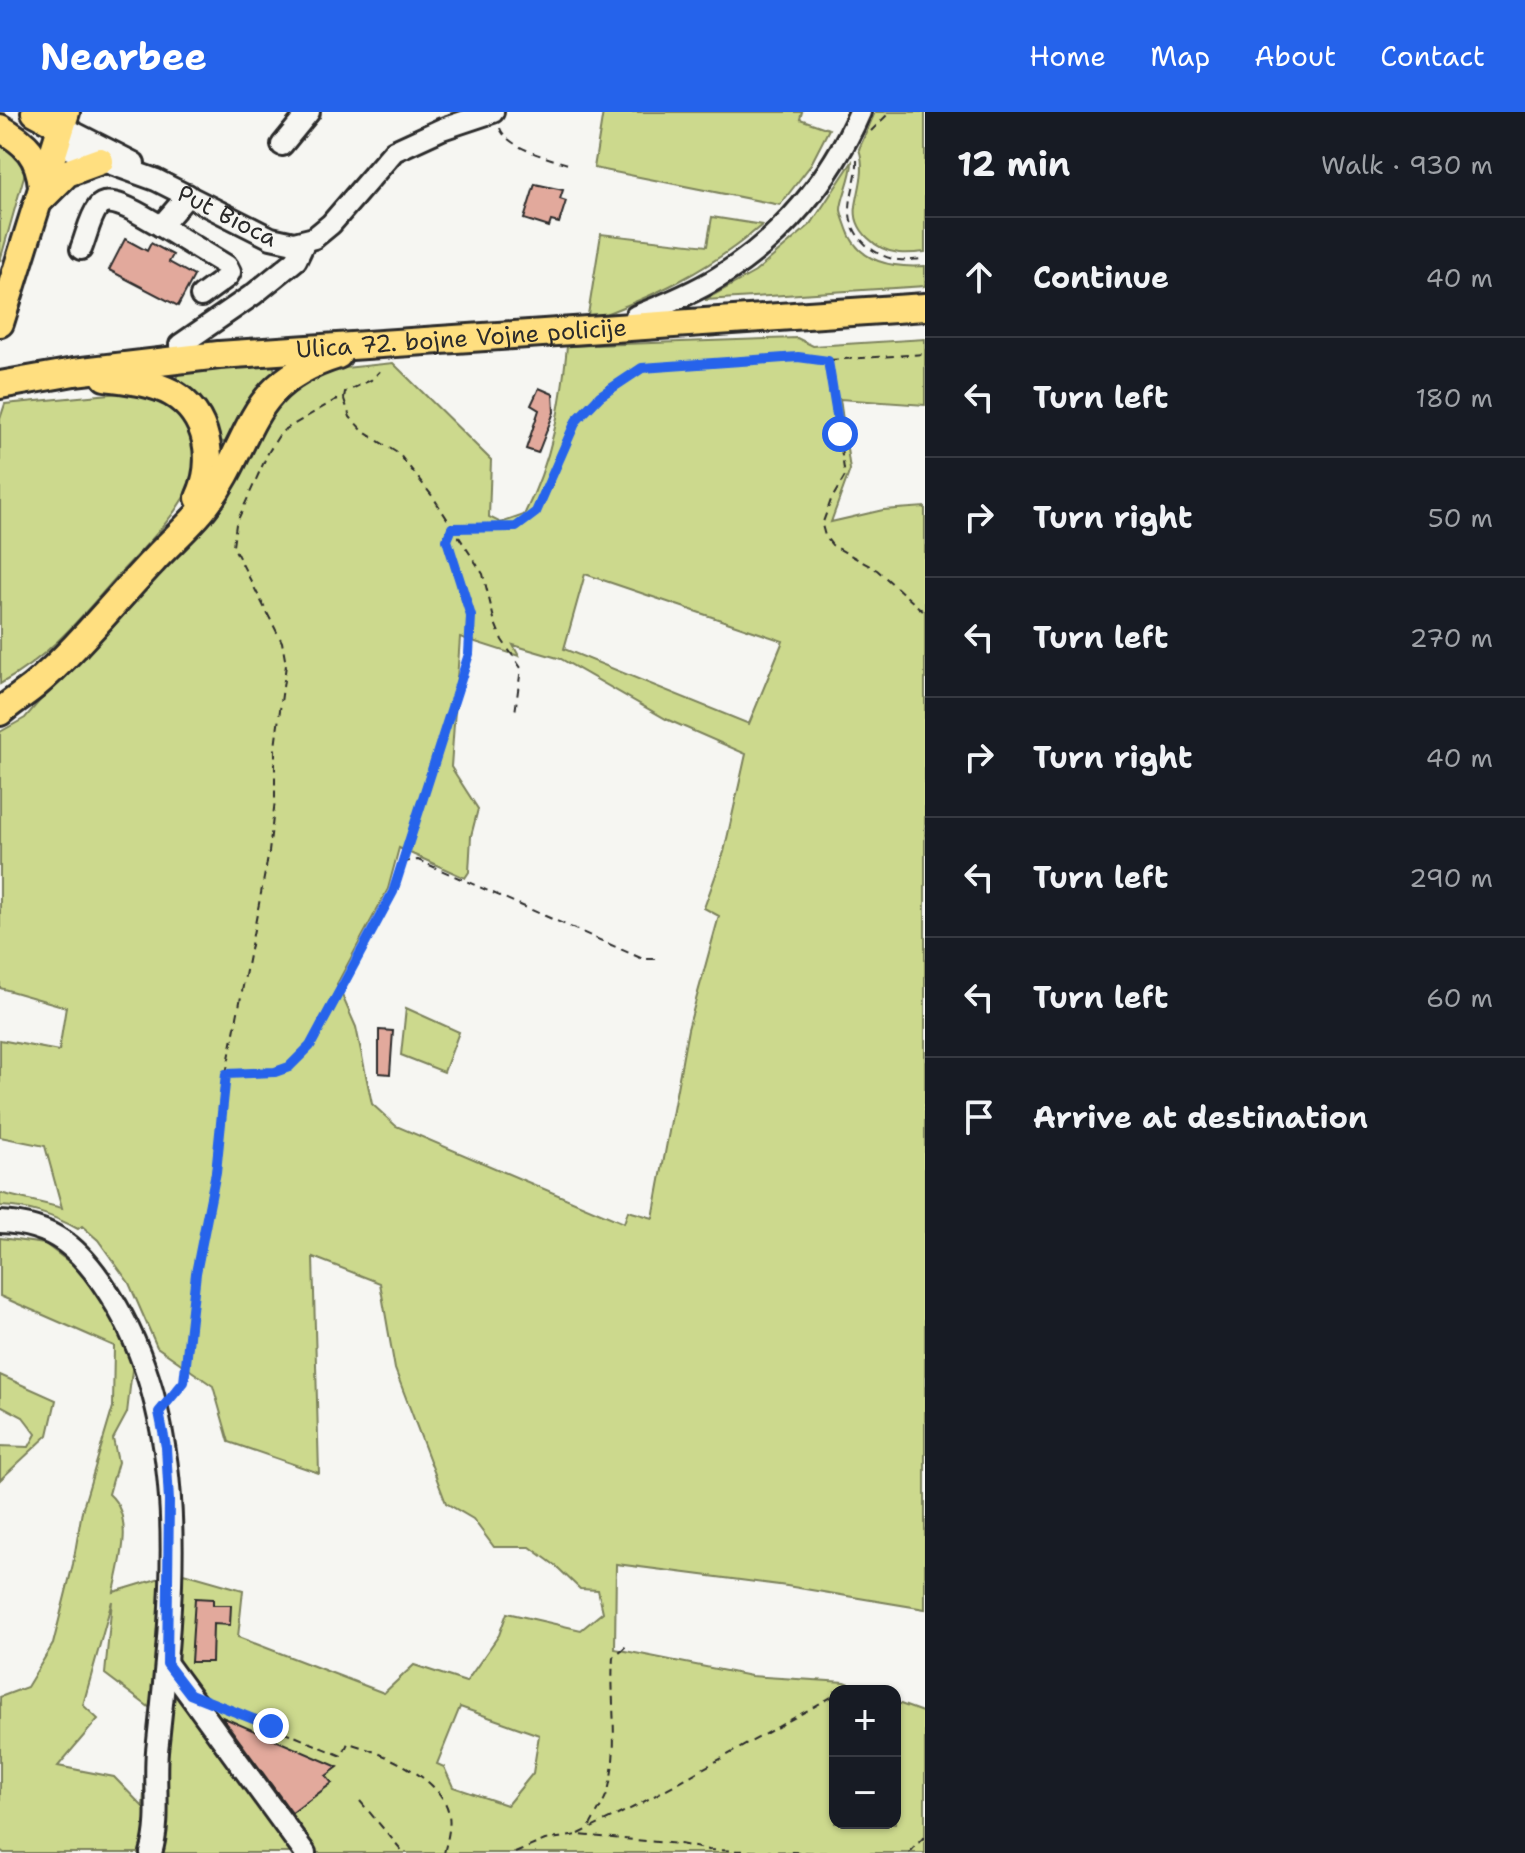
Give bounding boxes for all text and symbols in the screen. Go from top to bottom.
text: Nearbee [40,31,207,82]
text: Home [1029,37,1106,75]
text: Map [1150,37,1210,75]
text: About [1254,37,1336,75]
text: Contact [1380,37,1485,75]
text: 12 min [957,141,1070,187]
text: Walk · 930 m [1321,147,1493,182]
street label: Put Bioca [172,177,283,254]
icon: ahead [957,255,1001,299]
text: Continue [1033,257,1169,298]
text: 40 m [1426,260,1493,295]
street label: Ulica 72. bojne Vojne policije [295,311,628,366]
icon: left [957,375,1001,419]
text: Turn left [1033,377,1168,418]
text: 180 m [1415,380,1493,415]
route start [822,416,858,452]
icon: right [957,495,1001,539]
text: Turn right [1033,497,1192,538]
text: 50 m [1428,500,1493,535]
icon: left [957,615,1001,659]
text: Turn left [1033,617,1168,658]
text: 270 m [1410,620,1493,655]
icon: right [957,735,1001,779]
text: Turn right [1033,737,1192,778]
text: 40 m [1426,740,1493,775]
icon: left [957,855,1001,899]
text: Turn left [1033,857,1168,898]
text: 290 m [1409,860,1493,895]
icon: left [957,975,1001,1019]
text: Turn left [1033,977,1168,1018]
text: 60 m [1426,980,1493,1015]
icon: arrive [957,1095,1001,1139]
text: Arrive at destination [1033,1097,1368,1138]
map controls [829,1685,901,1829]
button: + [829,1685,901,1757]
route end [253,1708,289,1744]
button: − [829,1757,901,1829]

